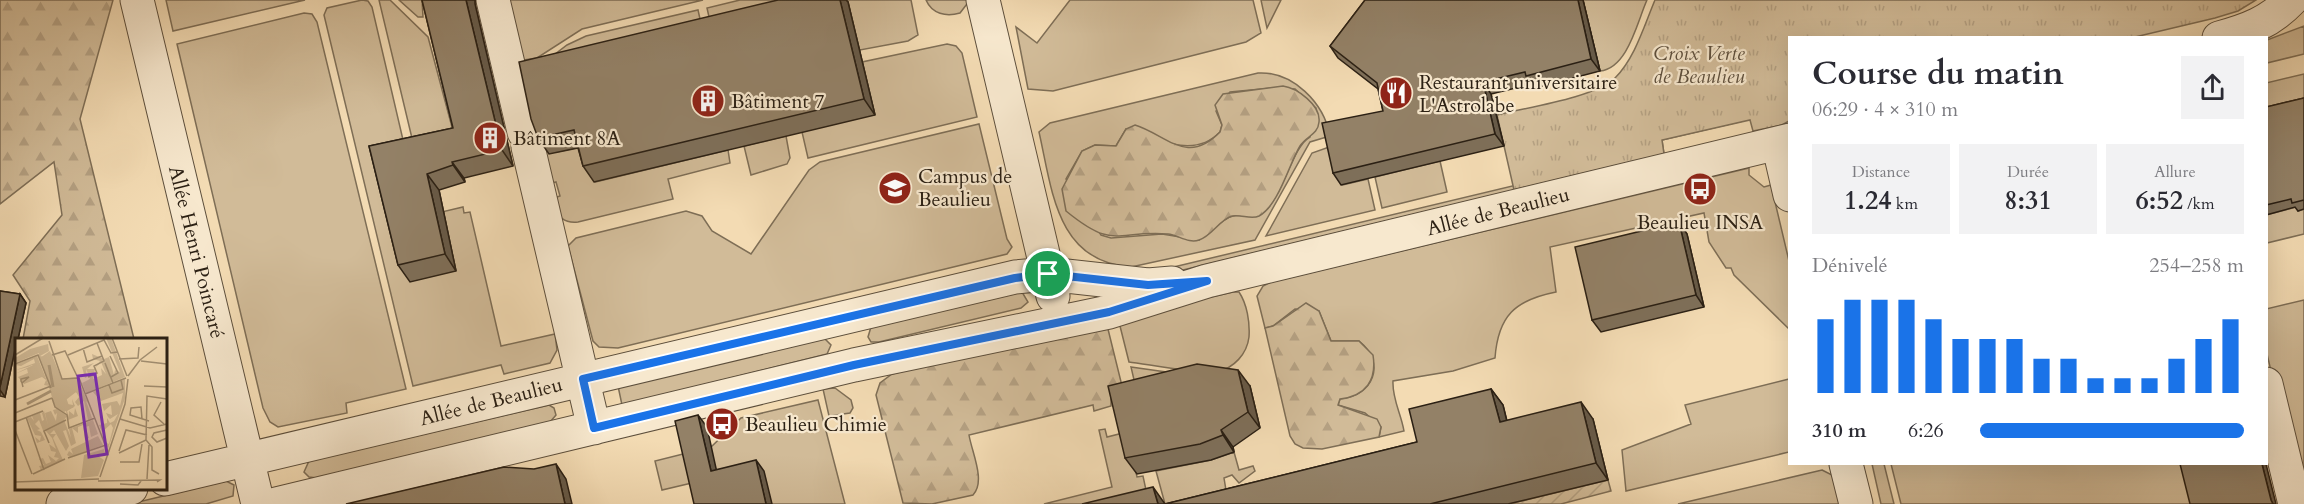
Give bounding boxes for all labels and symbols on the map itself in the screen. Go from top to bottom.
park label: Croix Verte de Beaulieu [1653,40,1745,90]
place label: Restaurant universitaire L'Astrolabe [1419,69,1617,119]
restaurant icon: Restaurant universitaire L'Astrolabe [1378,75,1414,111]
building icon: Bâtiment 7 [690,83,726,119]
place label: Bâtiment 7 [731,88,824,115]
building icon: Bâtiment 8A [472,120,508,156]
place label: Bâtiment 8A [513,125,621,152]
street label: Allée Henri Poincaré [162,163,231,341]
place label: Campus de Beaulieu [918,163,1012,213]
school or university icon: Campus de Beaulieu [877,170,913,206]
bus stop icon: Beaulieu INSA [1682,171,1718,207]
street label: Allée de Beaulieu [1424,181,1572,242]
place label: Beaulieu INSA [1637,209,1764,236]
pin [1022,248,1073,299]
inset map [15,338,166,489]
street label: Allée de Beaulieu [417,371,565,432]
bus stop icon: Beaulieu Chimie [704,406,740,442]
place label: Beaulieu Chimie [745,411,887,438]

